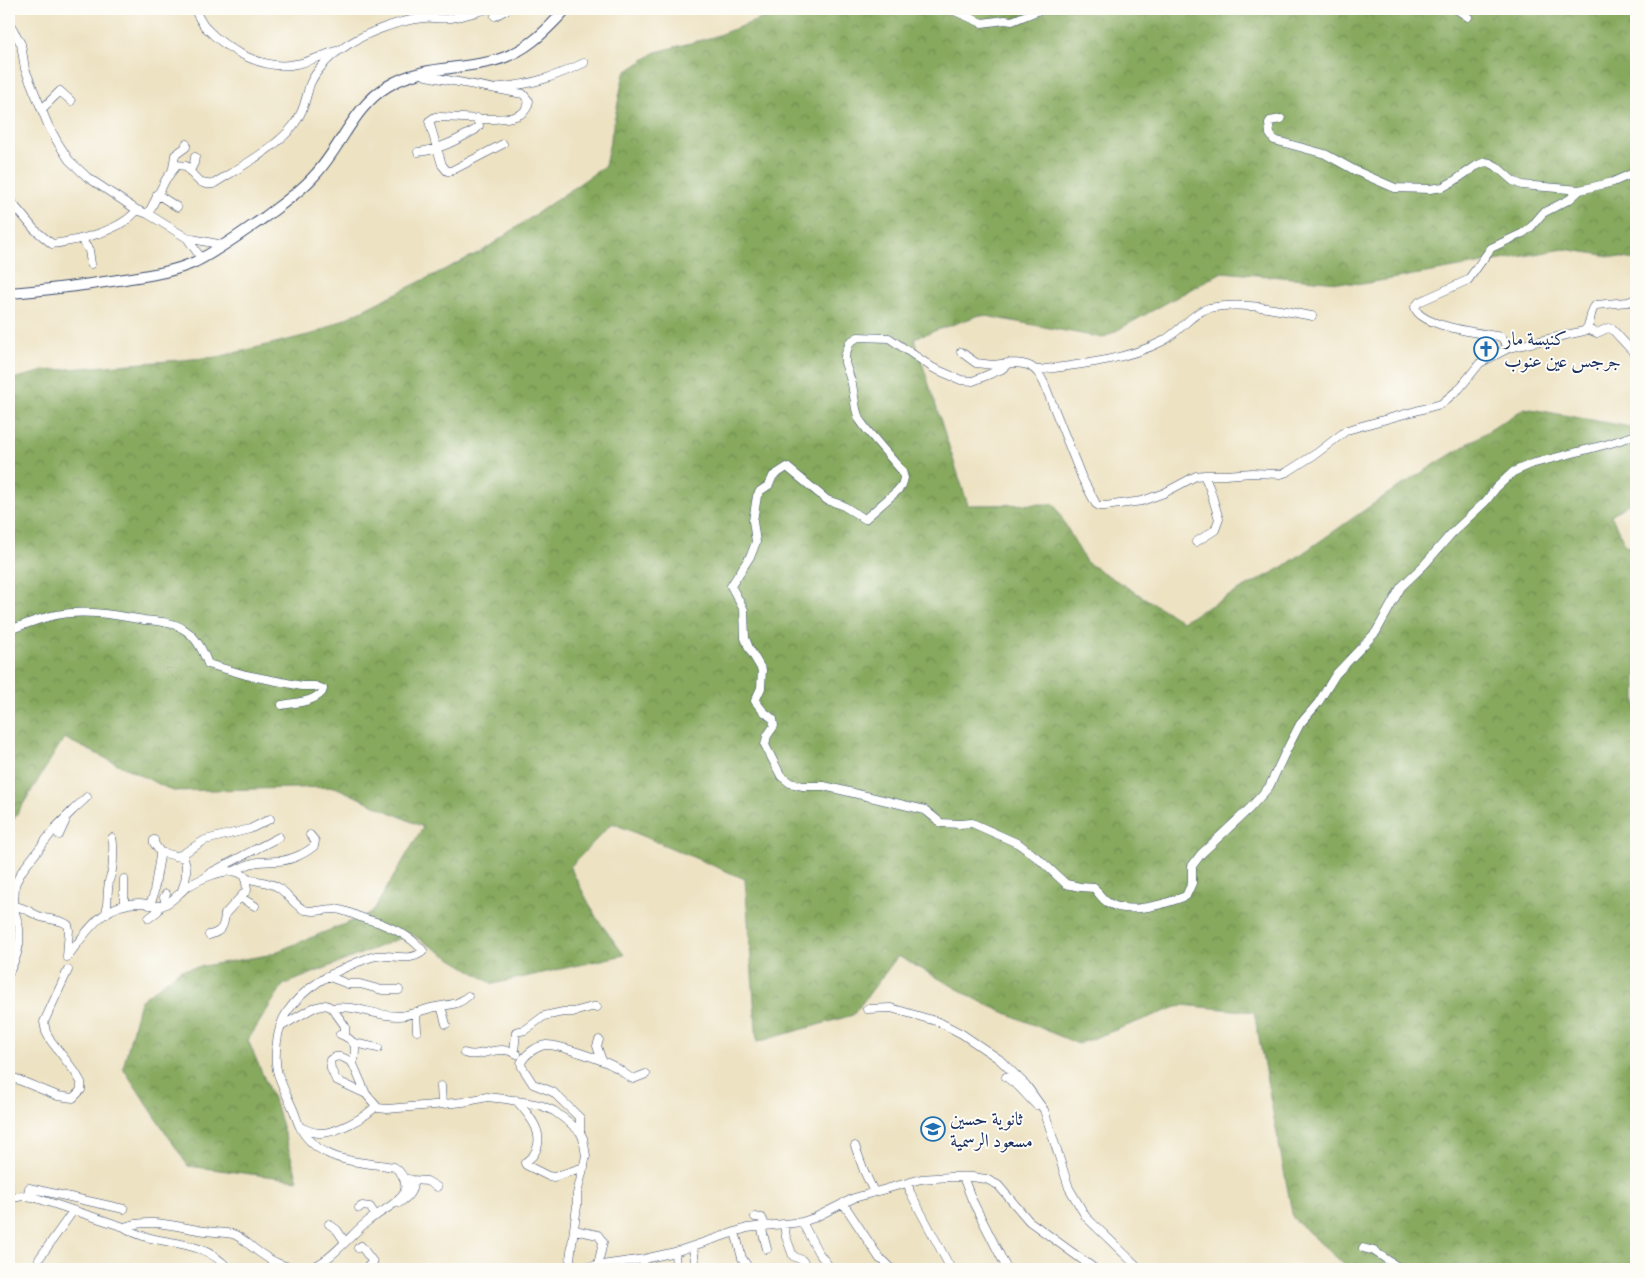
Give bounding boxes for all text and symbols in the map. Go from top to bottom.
place label: كنيسة مار جرجس عين عنوب [1502,327,1621,375]
church icon: كنيسة مار جرجس عين عنوب [1473,336,1499,362]
place label: ثانوية حسين مسعود الرسمية [950,1107,1033,1155]
school or university icon: ثانوية حسين مسعود الرسمية [920,1116,946,1142]

